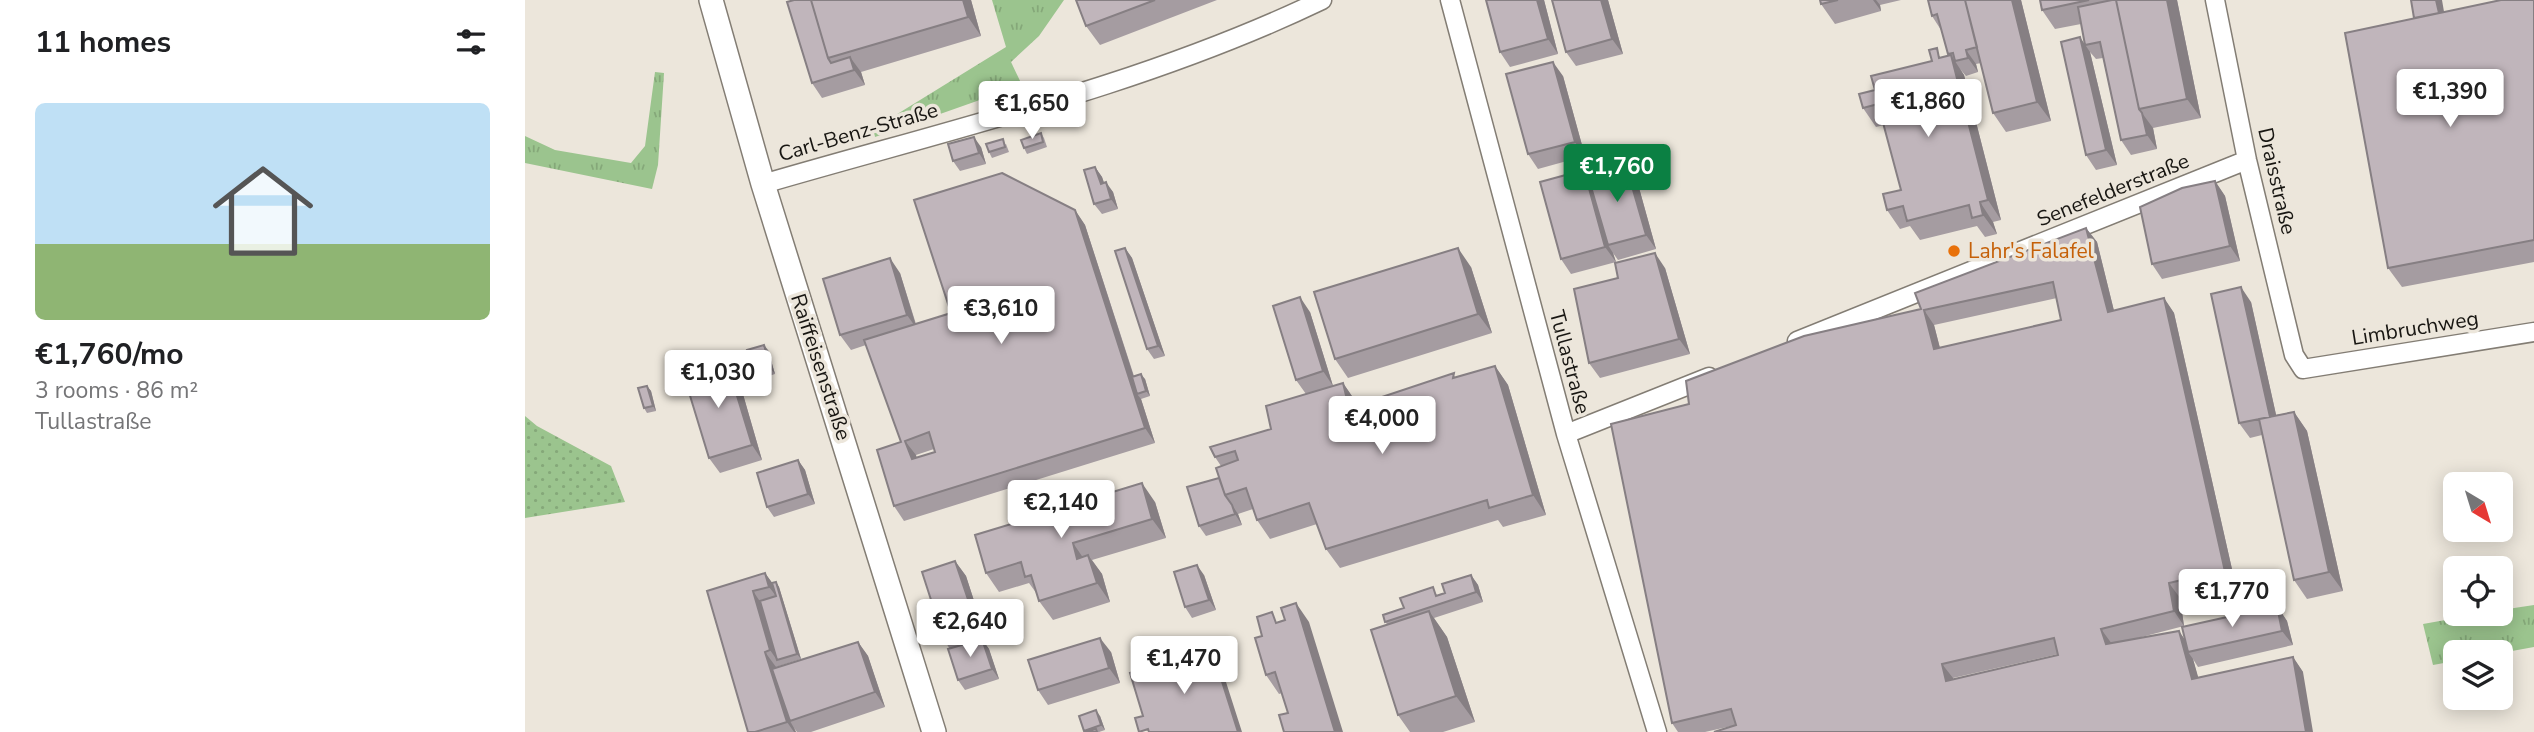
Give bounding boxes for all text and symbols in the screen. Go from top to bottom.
text: 11 homes [35,22,171,63]
icon: filters [452,23,490,61]
pin: €1,390 [2393,69,2507,129]
text: €1,390 [2413,76,2487,107]
pin: €1,860 [1871,80,1985,139]
pin: €1,650 [975,82,1089,141]
text: €1,860 [1891,86,1965,117]
text: €1,650 [995,88,1069,119]
street label: Carl-Benz-Straße [775,96,941,168]
street label: Draisstraße [2251,125,2303,237]
pin: €1,760 [1560,144,1674,204]
street label: Senefelderstraße [2033,147,2193,233]
icon: home [200,148,326,274]
text: €1,760 [1580,151,1654,182]
place label: Lahr's Falafel [1968,237,2095,265]
marker: Lahr's Falafel [1946,243,1962,259]
pin: €3,610 [944,286,1058,346]
street label: Raiffeisenstraße [784,290,858,444]
text: €3,610 [964,293,1038,324]
street label: Limbruchweg [2349,304,2481,352]
street label: Tullastraße [1543,307,1597,417]
text: €1,760/mo [35,334,184,375]
pin: €1,030 [661,350,775,410]
text: €1,030 [681,357,755,388]
text: 3 rooms · 86 m² [35,375,198,406]
pin: €4,000 [1325,396,1439,456]
text: €4,000 [1345,403,1419,434]
text: Tullastraße [35,406,152,437]
north arrow [2443,472,2513,542]
map controls [2443,472,2513,710]
pin: €2,140 [1004,480,1118,540]
text: €2,140 [1024,487,1098,518]
button: locate [2443,556,2513,626]
pin: €1,770 [2175,570,2289,629]
text: €1,770 [2195,576,2269,607]
pin: €2,640 [913,600,1027,659]
text: €2,640 [933,606,1007,637]
pin: €1,470 [1127,636,1241,696]
button: layers [2443,640,2513,710]
text: €1,470 [1147,643,1221,674]

